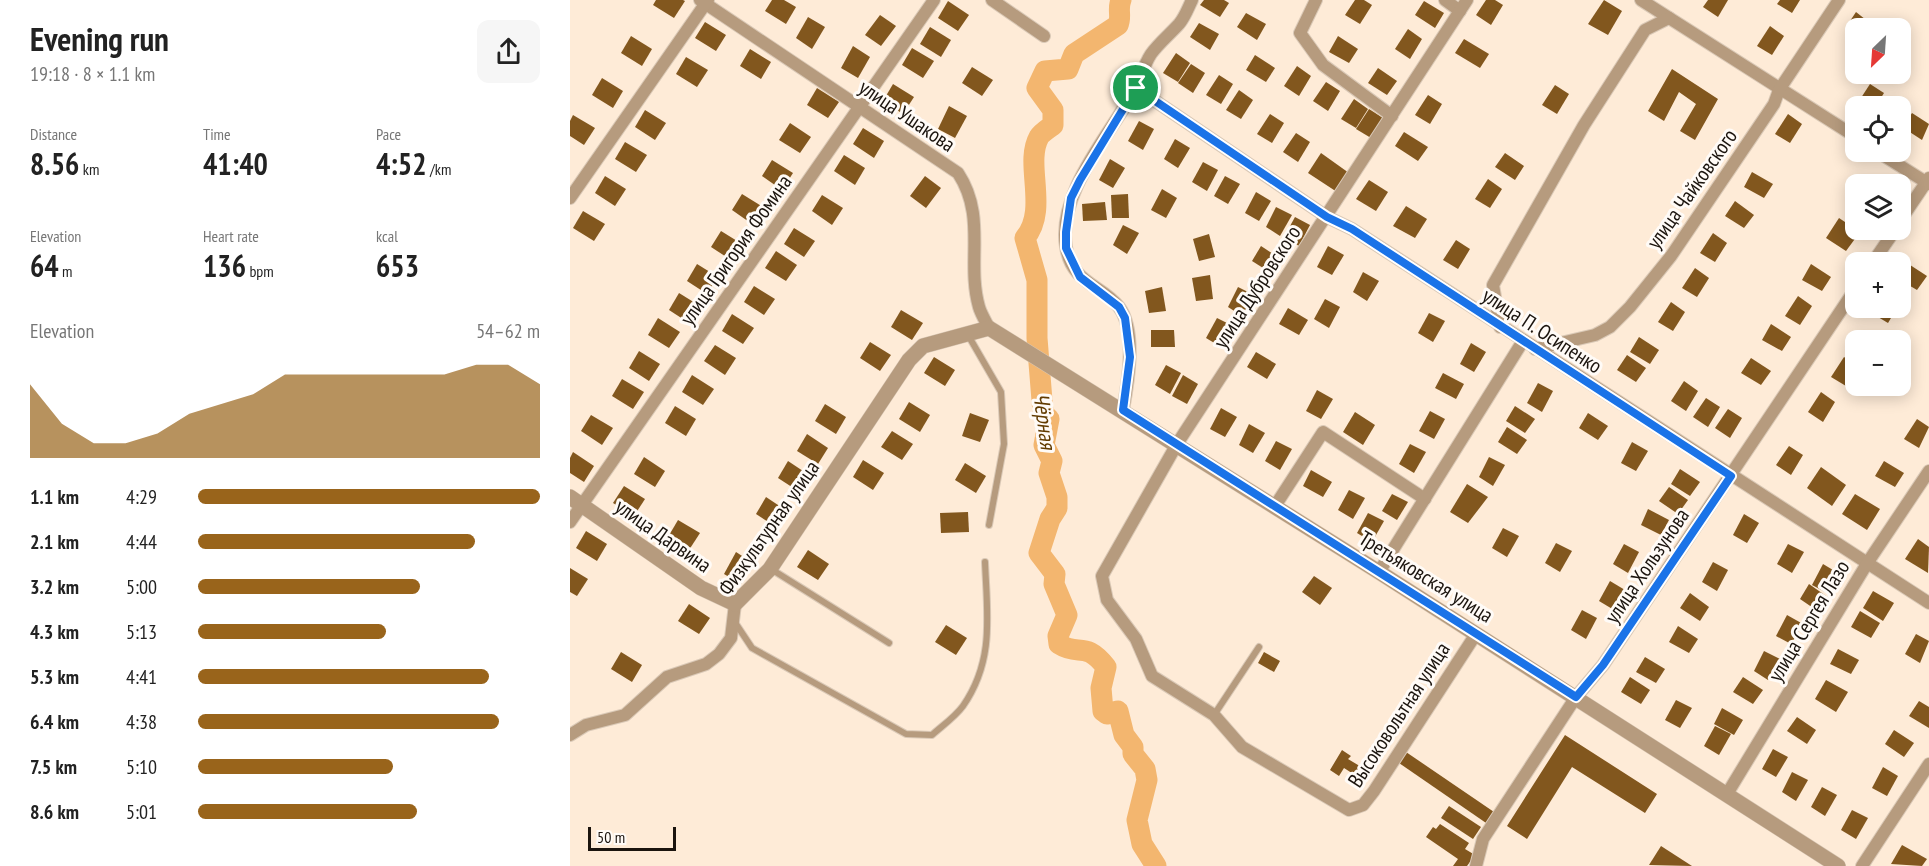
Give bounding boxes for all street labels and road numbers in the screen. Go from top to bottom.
street label: улица Ушакова [854,74,961,158]
street label: улица Чайковского [1640,123,1743,254]
street label: улица Григория Фомина [674,169,798,330]
street label: улица Дубровского [1207,220,1306,353]
street label: улица П. Осипенко [1477,282,1607,379]
street label: Физкультурная улица [712,455,825,600]
street label: улица Дарвина [610,493,717,579]
street label: улица Хользунова [1598,503,1695,628]
street label: Третьяковская улица [1354,525,1498,629]
street label: улица Сергея Лазо [1762,555,1855,686]
street label: Высоковольтная улица [1342,637,1456,792]

